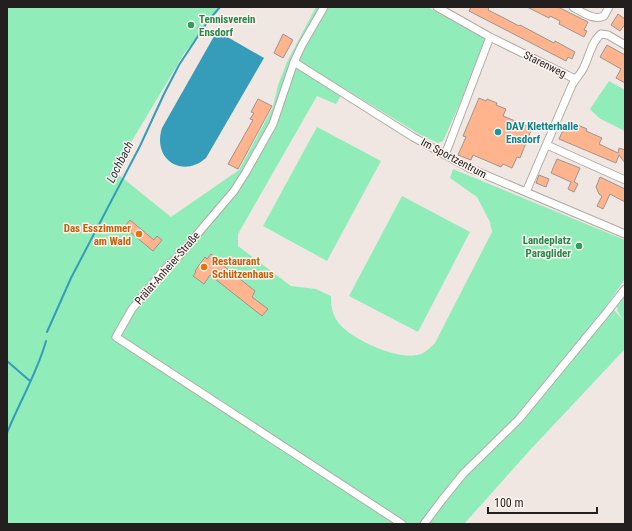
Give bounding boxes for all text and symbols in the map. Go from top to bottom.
place label: Tennisverein Ensdorf [199,13,255,39]
marker: Tennisverein Ensdorf [186,20,196,30]
street label: Starenweg [521,49,568,80]
place label: DAV Kletterhalle Ensdorf [506,120,578,146]
marker: DAV Kletterhalle Ensdorf [493,127,503,137]
street label: Im Sportzentrum [419,136,489,181]
water label: Lochbach [104,139,137,185]
place label: Das Esszimmer am Wald [64,222,131,248]
street label: Prälat-Anheier-Straße [132,229,203,307]
marker: Das Esszimmer am Wald [134,229,144,239]
place label: Landeplatz Paraglider [523,234,571,260]
marker: Landeplatz Paraglider [574,241,584,251]
place label: Restaurant Schützenhaus [212,255,274,281]
marker: Restaurant Schützenhaus [199,262,209,272]
scale bar [488,489,597,515]
text: 100 m [494,496,524,510]

